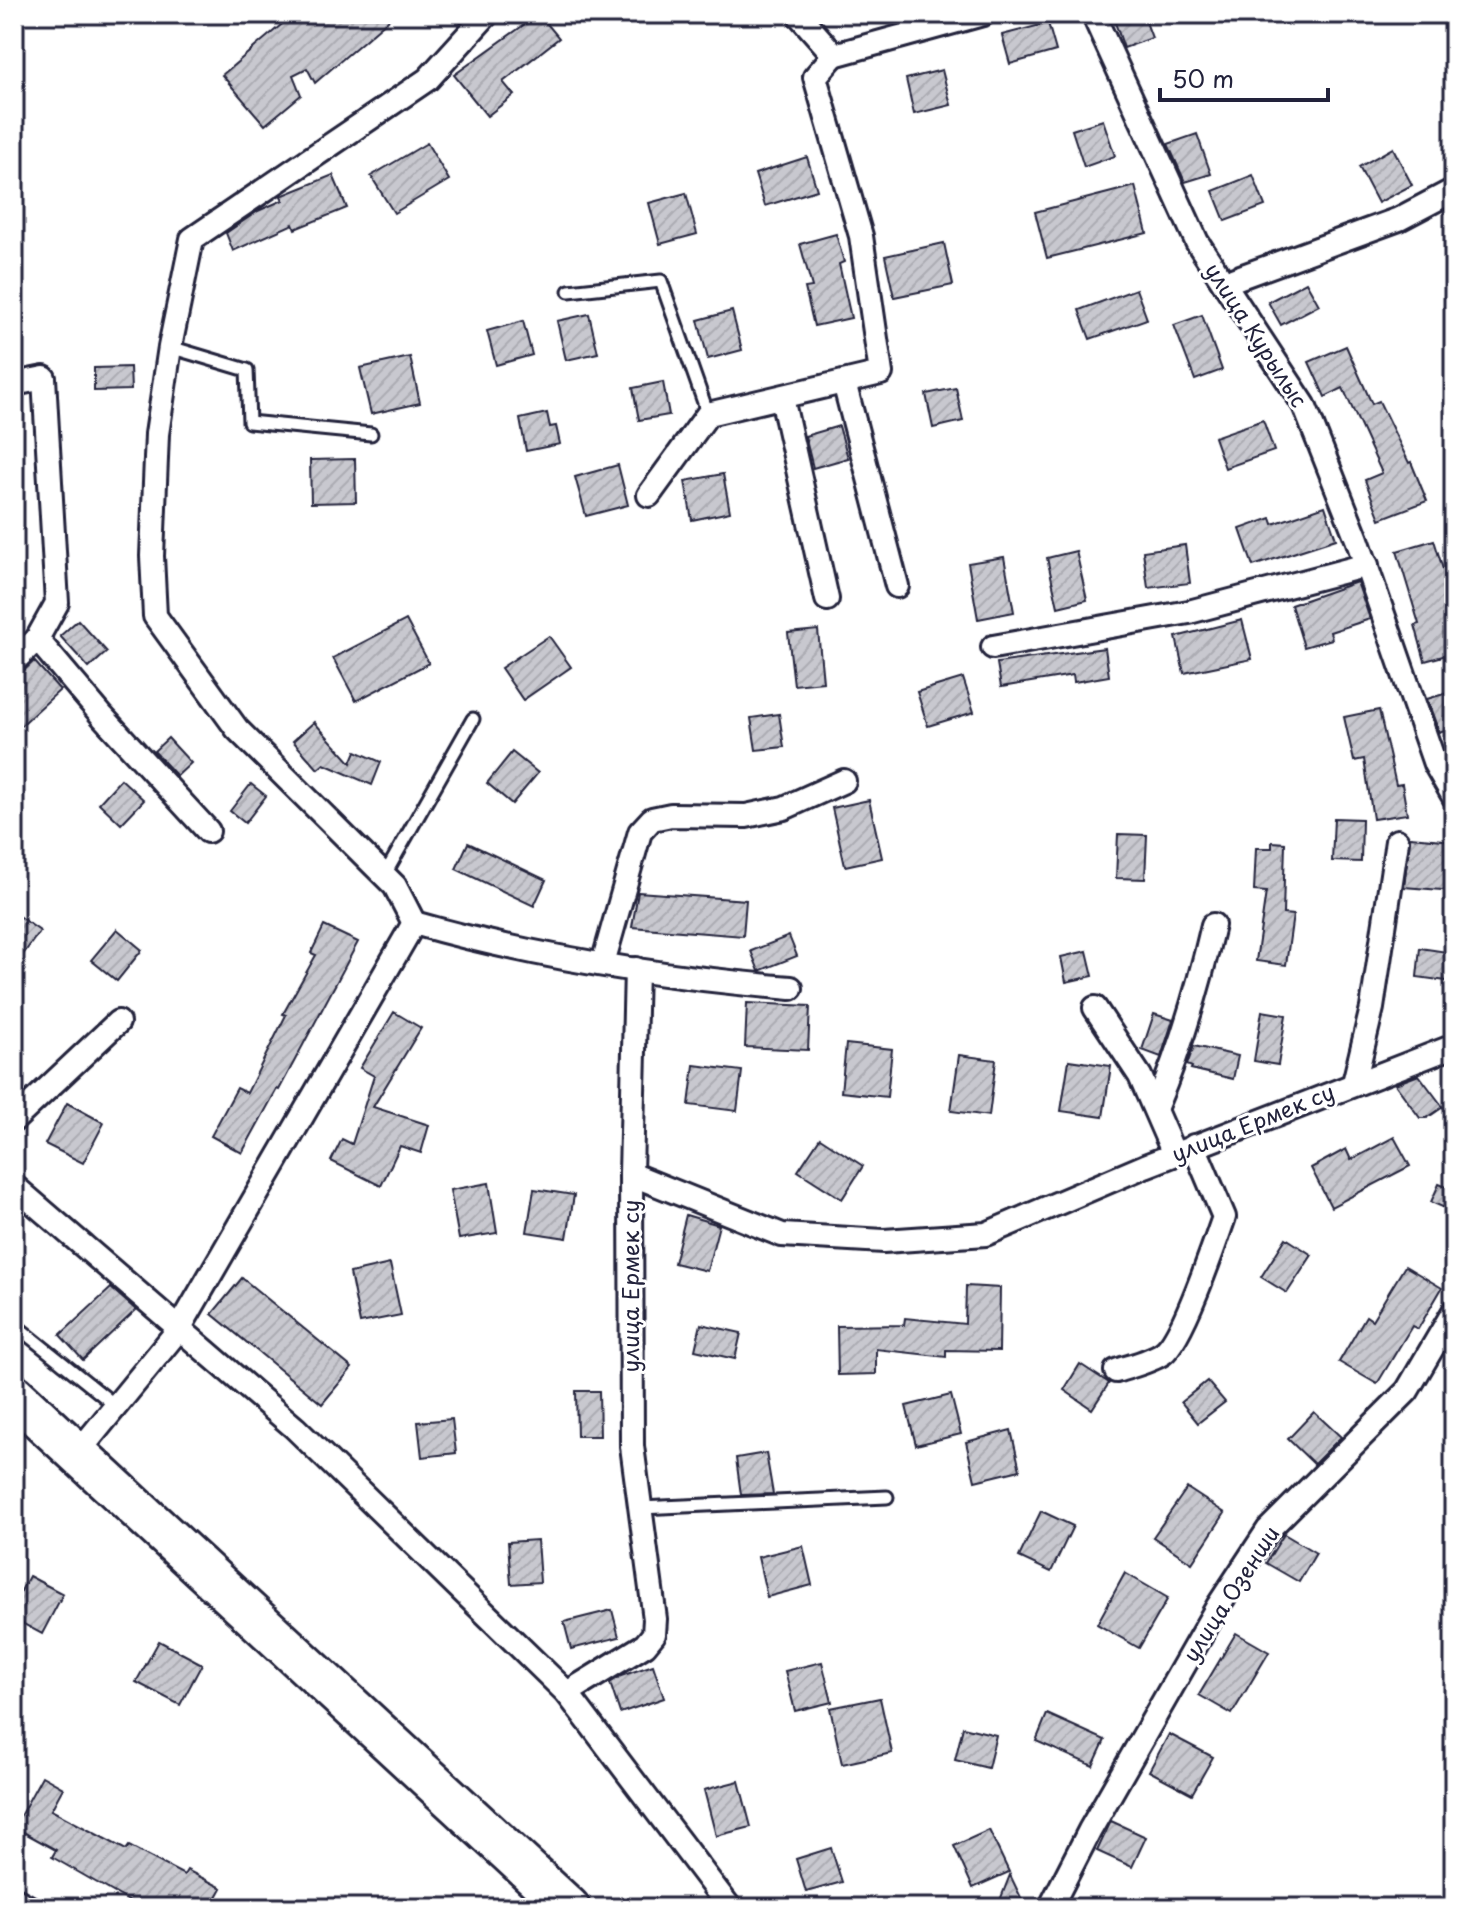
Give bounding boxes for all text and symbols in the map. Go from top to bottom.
scale bar [1160,52,1328,102]
text: 50 m [1172,60,1234,96]
street label: улица Курылыс [1198,255,1317,413]
street label: улица Ермек су [1166,1074,1339,1169]
street label: улица Ермек су [613,1200,646,1372]
street label: улица Озенши [1173,1519,1286,1668]

